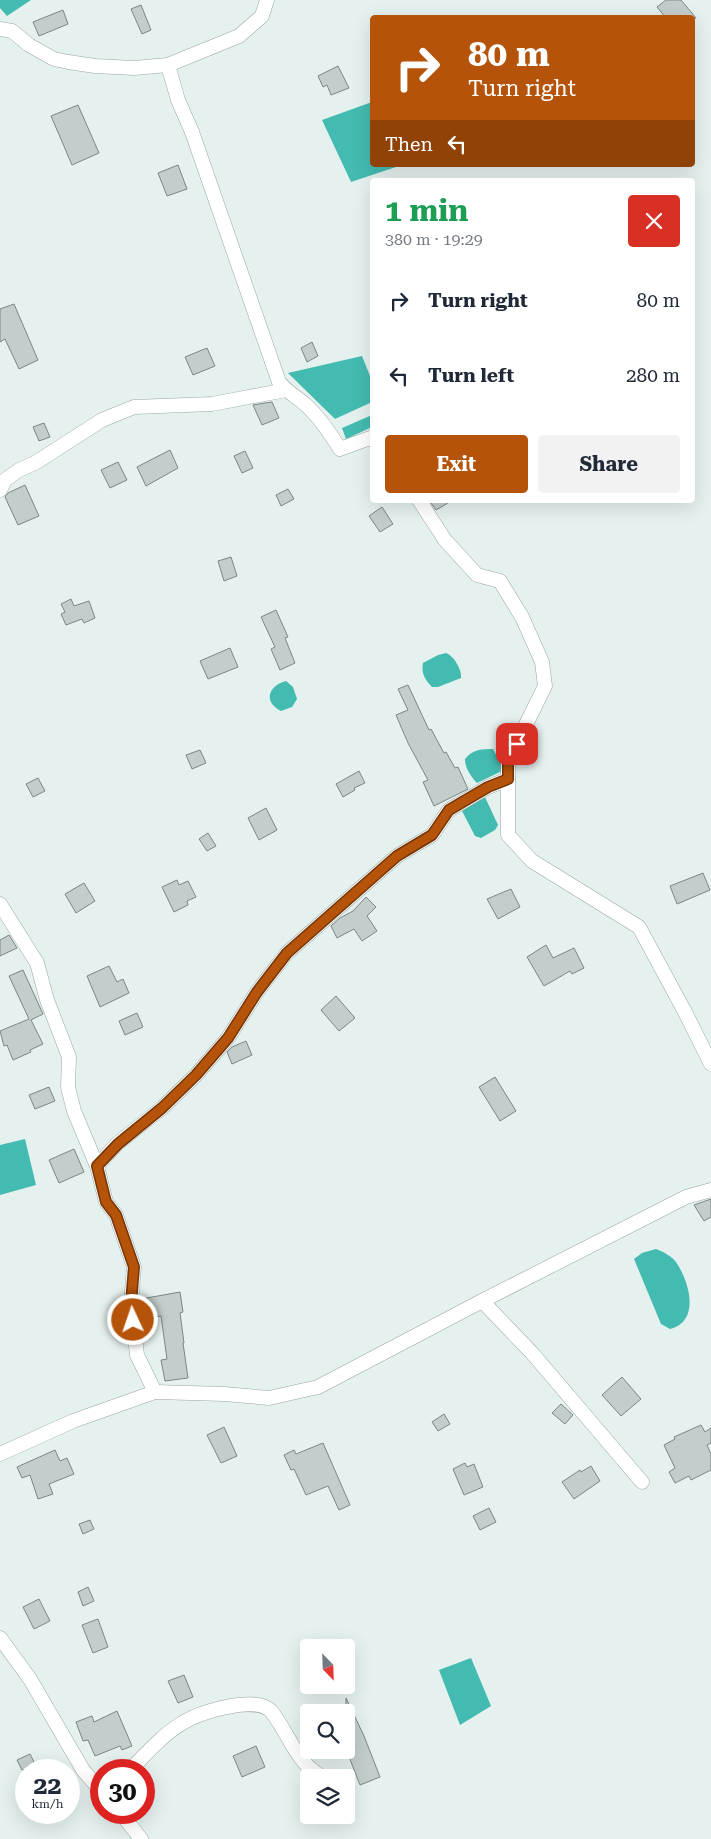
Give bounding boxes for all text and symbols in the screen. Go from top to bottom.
text: 80 m [468,34,550,75]
icon: right [385,35,450,100]
text: Turn right [468,76,576,101]
icon: left [443,130,471,158]
text: Then [385,133,433,156]
text: 1 min [385,193,468,228]
button: close [628,195,680,247]
text: 380 m · 19:29 [385,230,483,249]
icon: right [385,287,413,315]
text: Turn right [428,289,528,312]
text: 80 m [637,289,680,312]
icon: left [385,362,413,390]
text: Turn left [428,364,514,387]
text: 280 m [626,364,680,387]
button: Exit [385,435,528,493]
button: Share [538,435,680,493]
pin [496,723,538,765]
icon: arrive [503,730,531,758]
position arrow [106,1293,158,1345]
north arrow [300,1639,355,1694]
map controls [300,1639,355,1824]
button: search [300,1704,355,1759]
speed limit sign: 30 [90,1759,155,1824]
button: layers [300,1769,355,1824]
text: 22 [33,1771,62,1800]
text: km/h [31,1797,64,1811]

